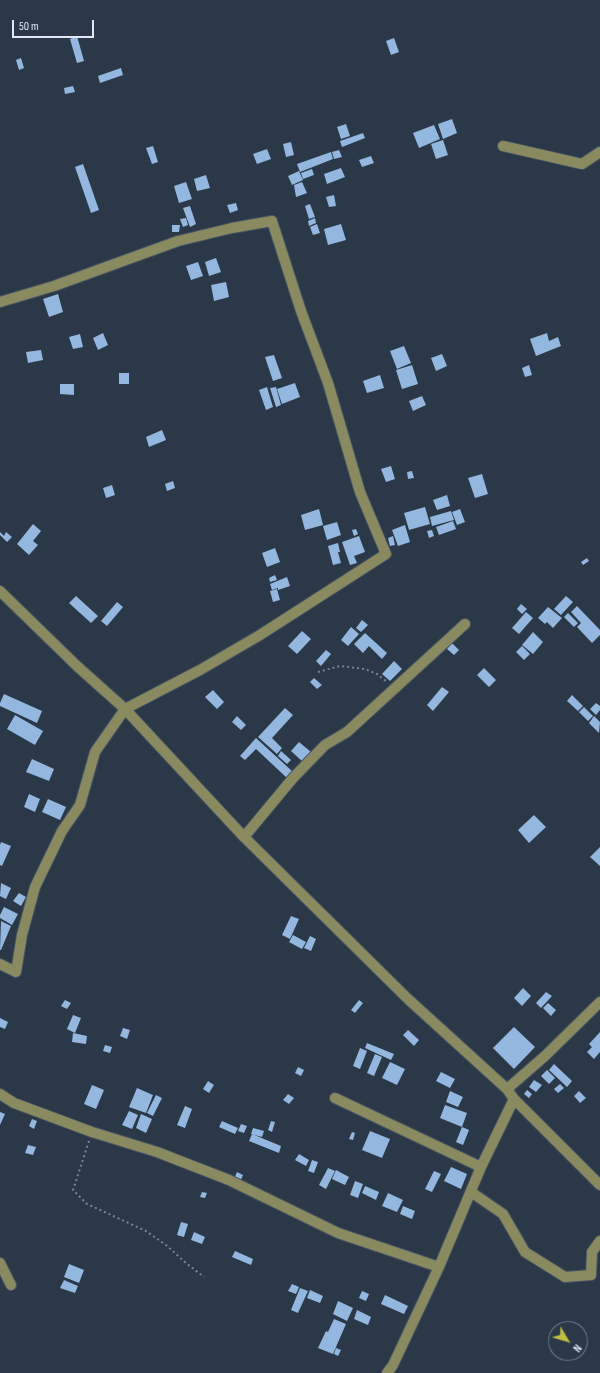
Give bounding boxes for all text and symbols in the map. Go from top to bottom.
scale bar [14,12,96,38]
text: 50 m [19,19,39,34]
north arrow [548,1321,588,1361]
text: N [570,1342,584,1354]

